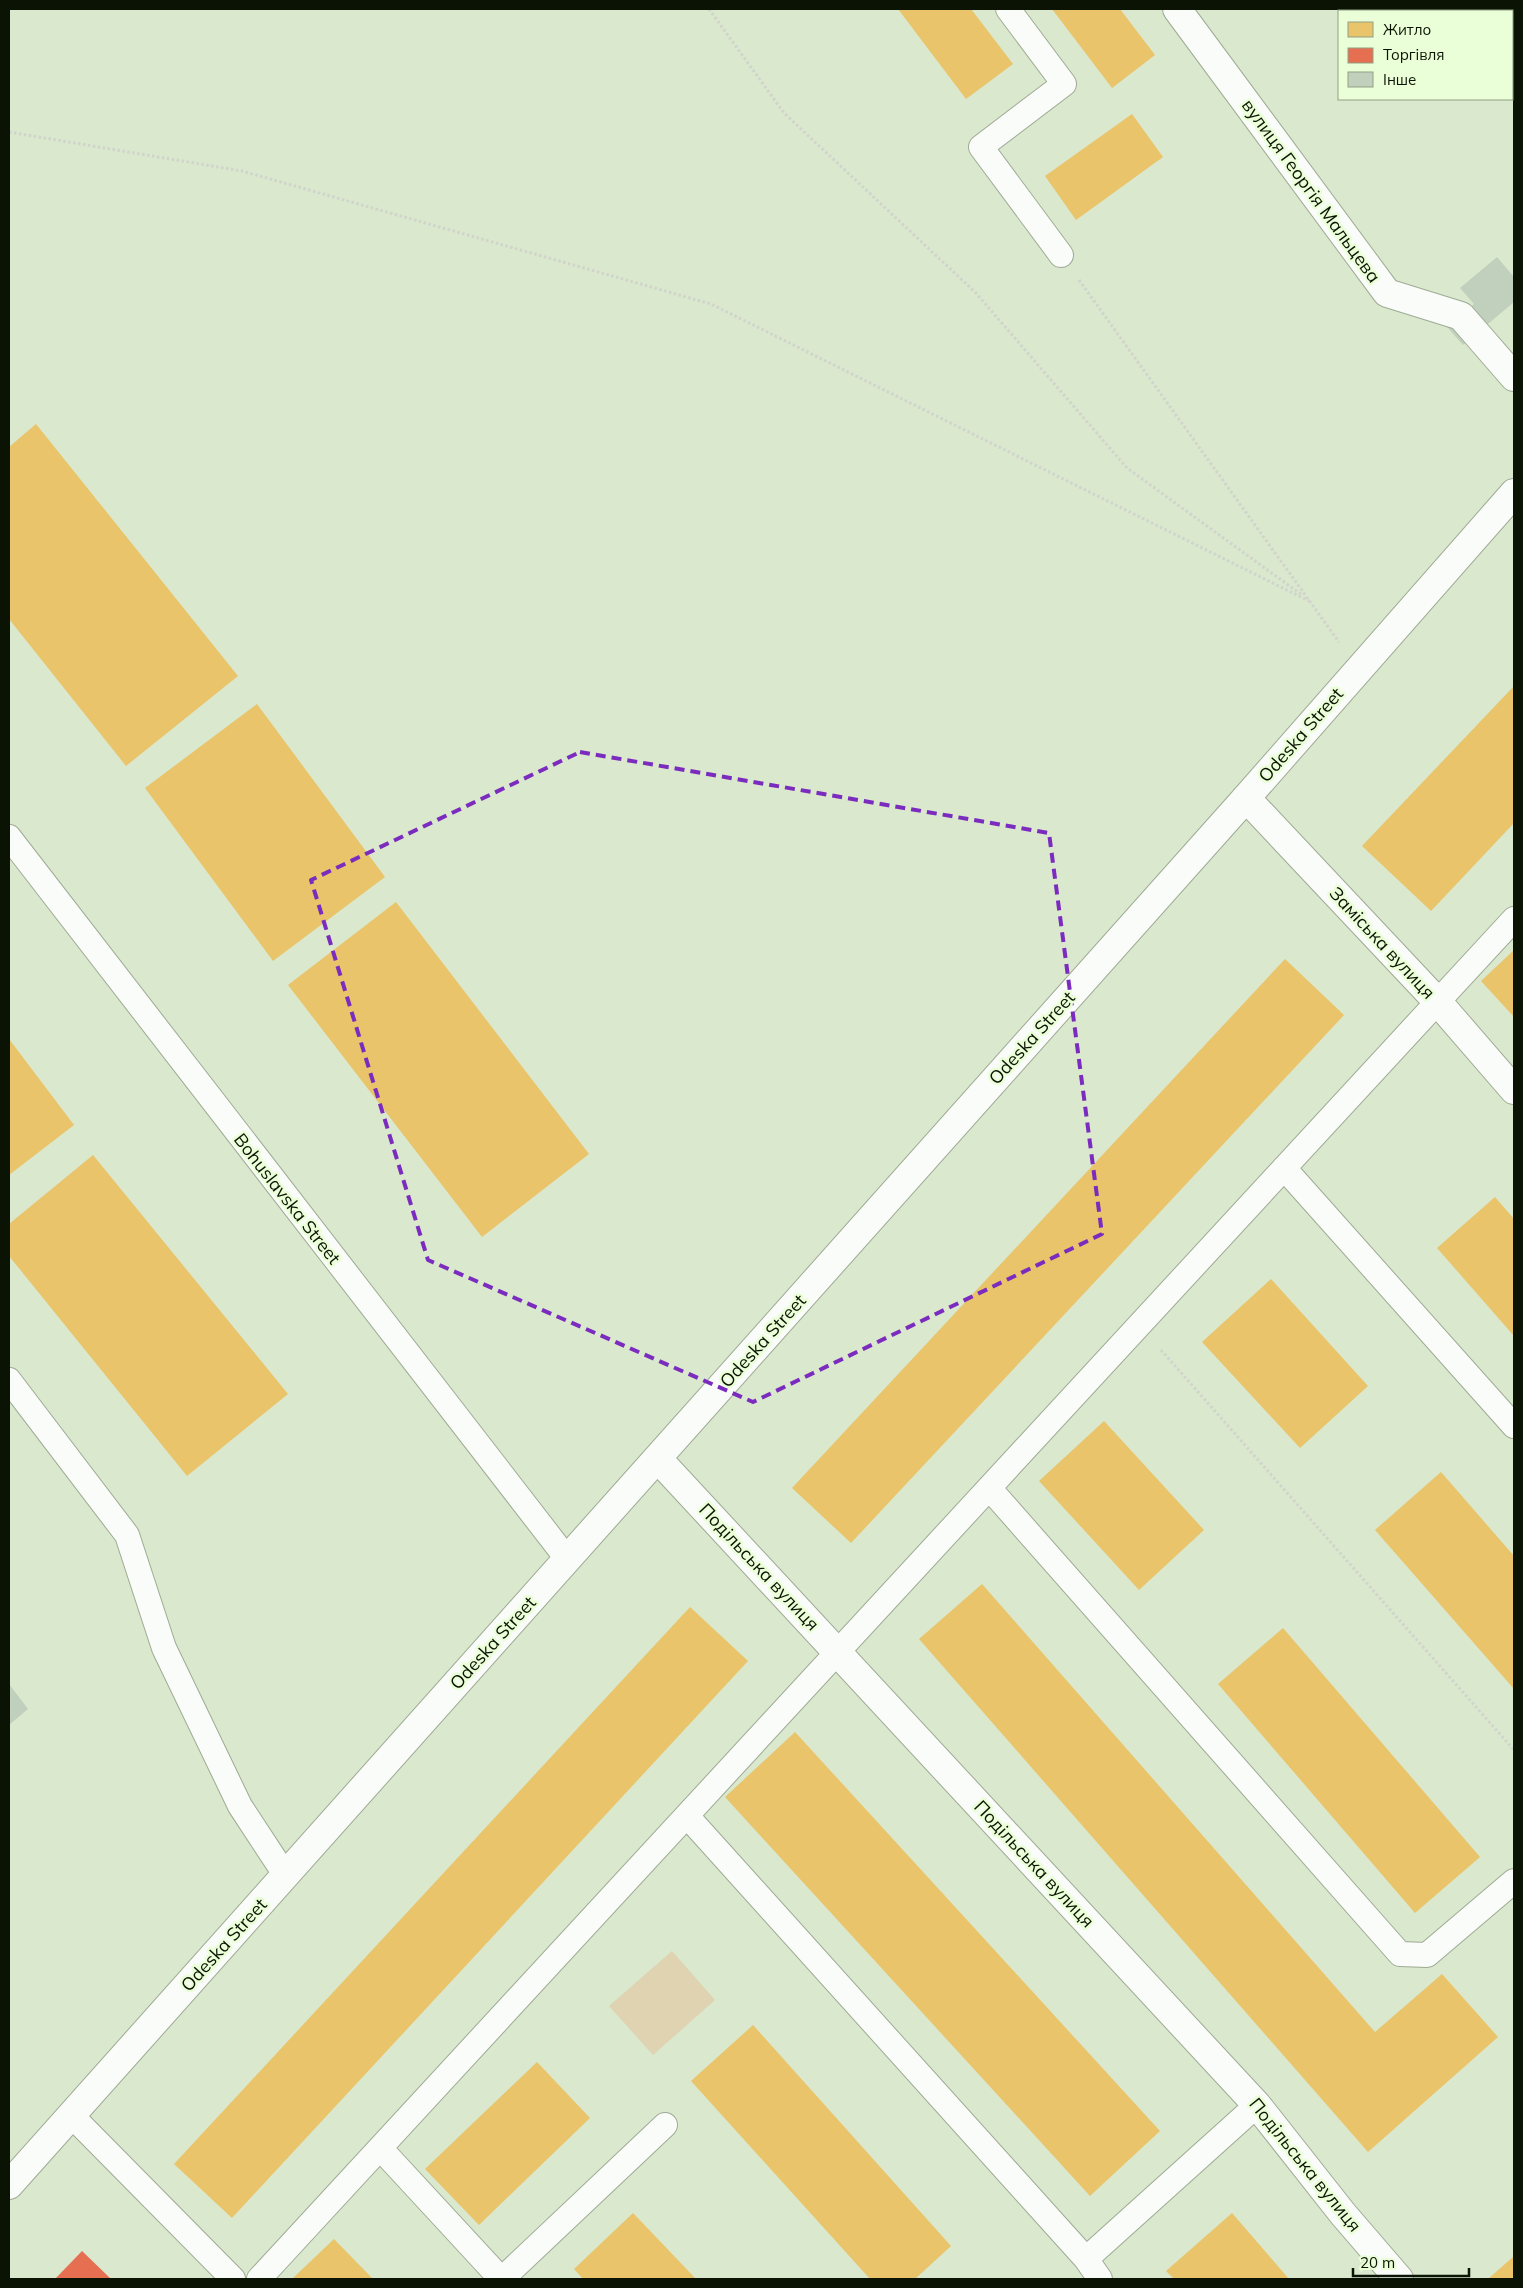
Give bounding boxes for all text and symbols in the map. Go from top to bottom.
legend [1338,10,1513,100]
text: Житло [1383,20,1431,39]
text: Торгівля [1383,45,1445,64]
text: Інше [1383,70,1416,89]
street label: вулиця Георгія Мальцева [1237,94,1386,287]
street label: Odeska Street [1253,683,1348,787]
street label: Заміська вулиця [1324,882,1440,1004]
street label: Odeska Street [984,986,1080,1089]
street label: Bohuslavska Street [229,1129,346,1269]
street label: Odeska Street [715,1289,811,1392]
street label: Подільська вулиця [694,1498,824,1635]
street label: Odeska Street [445,1591,541,1694]
street label: Подільська вулиця [969,1795,1099,1932]
street label: Odeska Street [176,1893,272,1996]
street label: Подільська вулиця [1244,2093,1367,2236]
scale bar [1353,2246,1469,2278]
text: 20 m [1360,2253,1395,2272]

